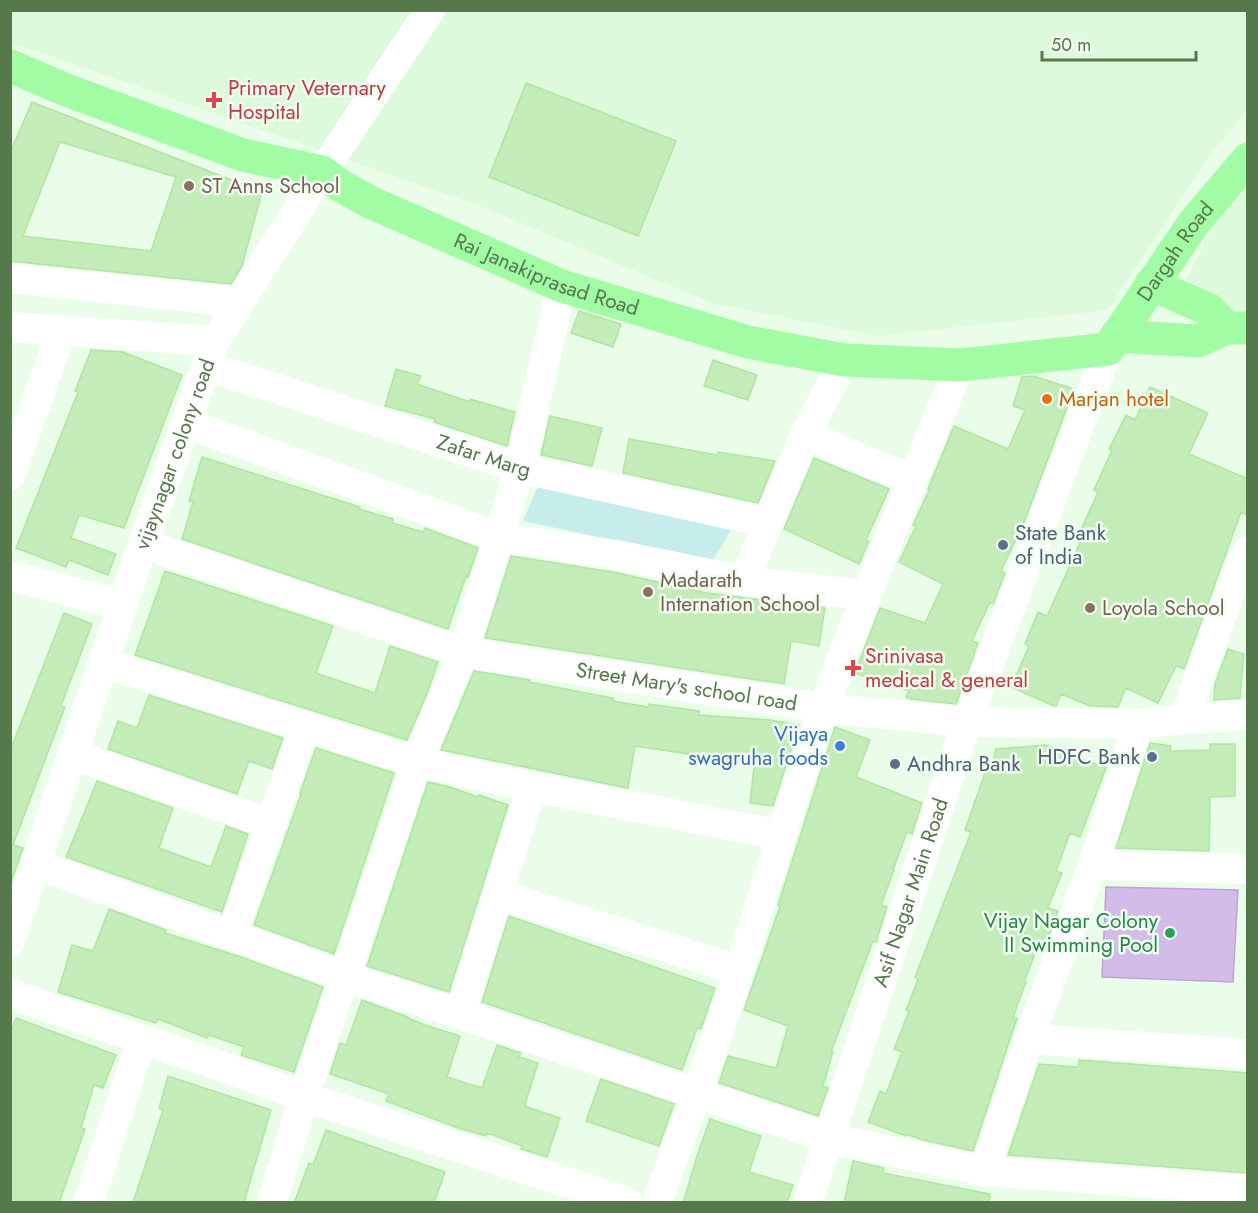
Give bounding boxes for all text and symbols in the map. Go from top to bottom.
scale bar [1042,24,1196,62]
text: 50 m [1051,32,1091,58]
place label: Primary Veternary Hospital [228,73,387,127]
marker: Primary Veternary Hospital [205,91,223,109]
place label: ST Anns School [201,171,340,201]
marker: ST Anns School [182,179,196,193]
street label: Dargah Road [1130,195,1221,307]
street label: Rai Janakiprasad Road [449,226,642,323]
street label: vijaynagar colony road [127,355,223,554]
place label: Marjan hotel [1059,384,1169,414]
marker: Marjan hotel [1040,392,1054,406]
street label: Zafar Marg [433,427,533,485]
place label: State Bank of India [1015,518,1107,572]
marker: State Bank of India [996,538,1010,552]
place label: Madarath Internation School [660,565,820,619]
marker: Madarath Internation School [641,585,655,599]
place label: Loyola School [1102,593,1225,623]
marker: Loyola School [1083,601,1097,615]
place label: Srinivasa medical & general [865,641,1028,695]
street label: Street Mary's school road [574,655,799,719]
marker: Srinivasa medical & general [846,661,860,675]
place label: Vijaya swagruha foods [688,719,828,773]
marker: Vijaya swagruha foods [833,739,847,753]
place label: HDFC Bank [1037,742,1141,772]
place label: Andhra Bank [907,749,1021,779]
marker: HDFC Bank [1145,750,1159,764]
marker: Andhra Bank [888,757,902,771]
street label: Asif Nagar Main Road [865,794,956,991]
place label: Vijay Nagar Colony II Swimming Pool [984,906,1159,960]
marker: Vijay Nagar Colony II Swimming Pool [1163,926,1177,940]

